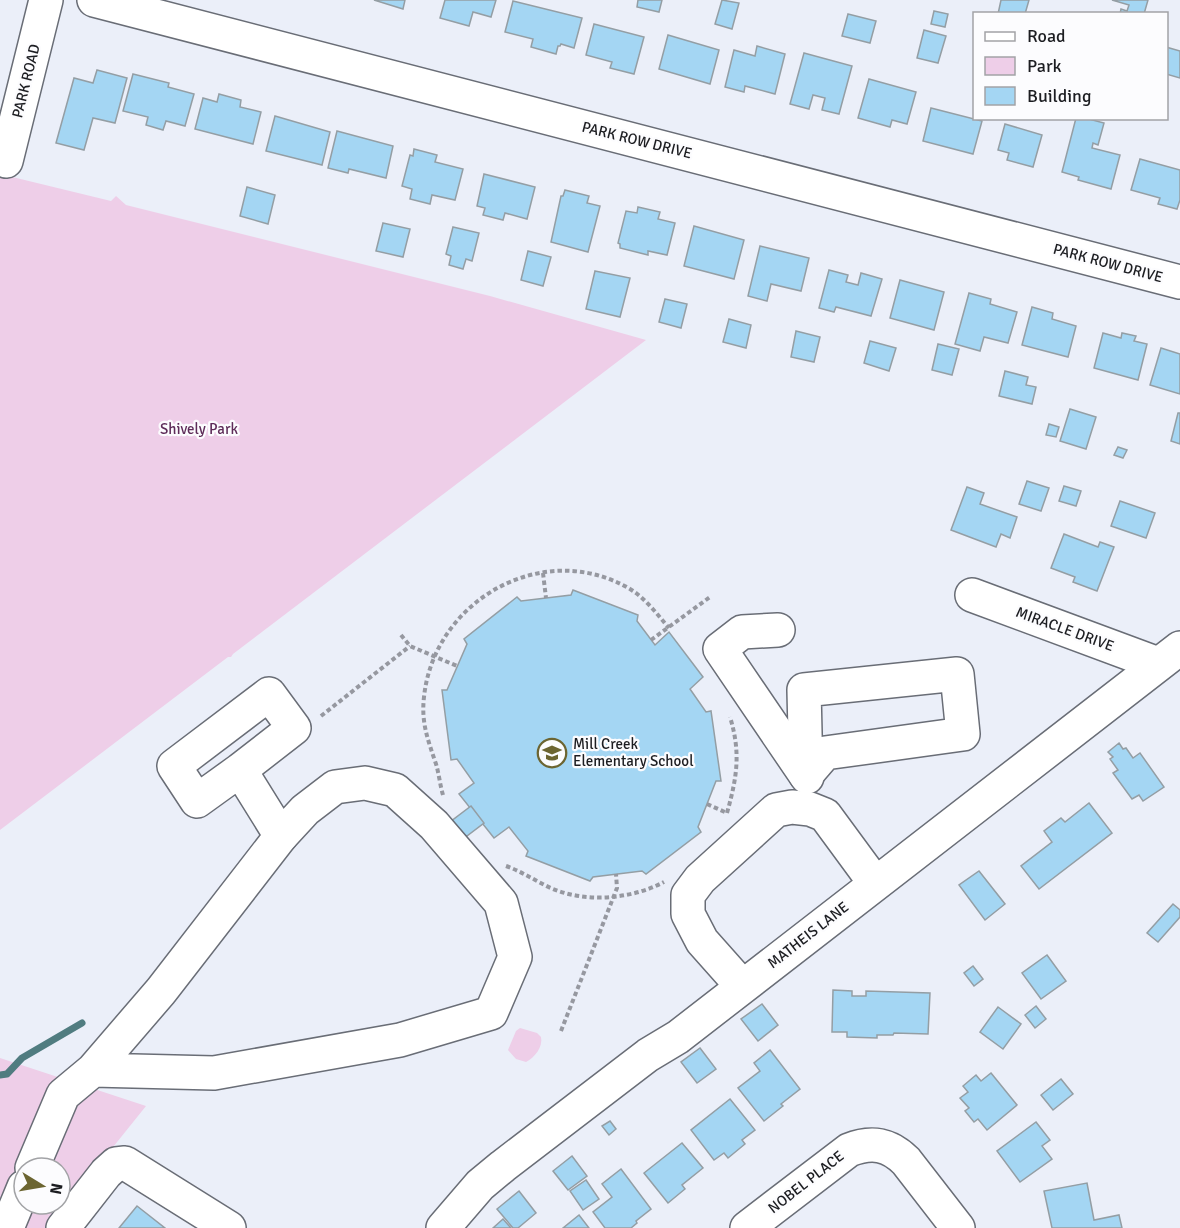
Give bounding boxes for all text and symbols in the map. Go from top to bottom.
legend [973,12,1168,120]
text: Road [1027,25,1066,47]
street label: PARK ROAD [8,42,44,120]
text: Park [1027,55,1062,77]
text: Building [1027,85,1091,107]
street label: PARK ROW DRIVE [580,118,694,162]
street label: PARK ROW DRIVE [1051,240,1165,286]
park label: Shively Park [160,420,238,438]
street label: MIRACLE DRIVE [1013,603,1117,655]
place label: Mill Creek Elementary School [573,735,694,770]
school or university icon: Mill Creek Elementary School [536,737,568,769]
street label: MATHEIS LANE [764,898,852,972]
street label: NOBEL PLACE [764,1147,848,1217]
north arrow [12,1156,72,1216]
text: N [45,1181,67,1196]

